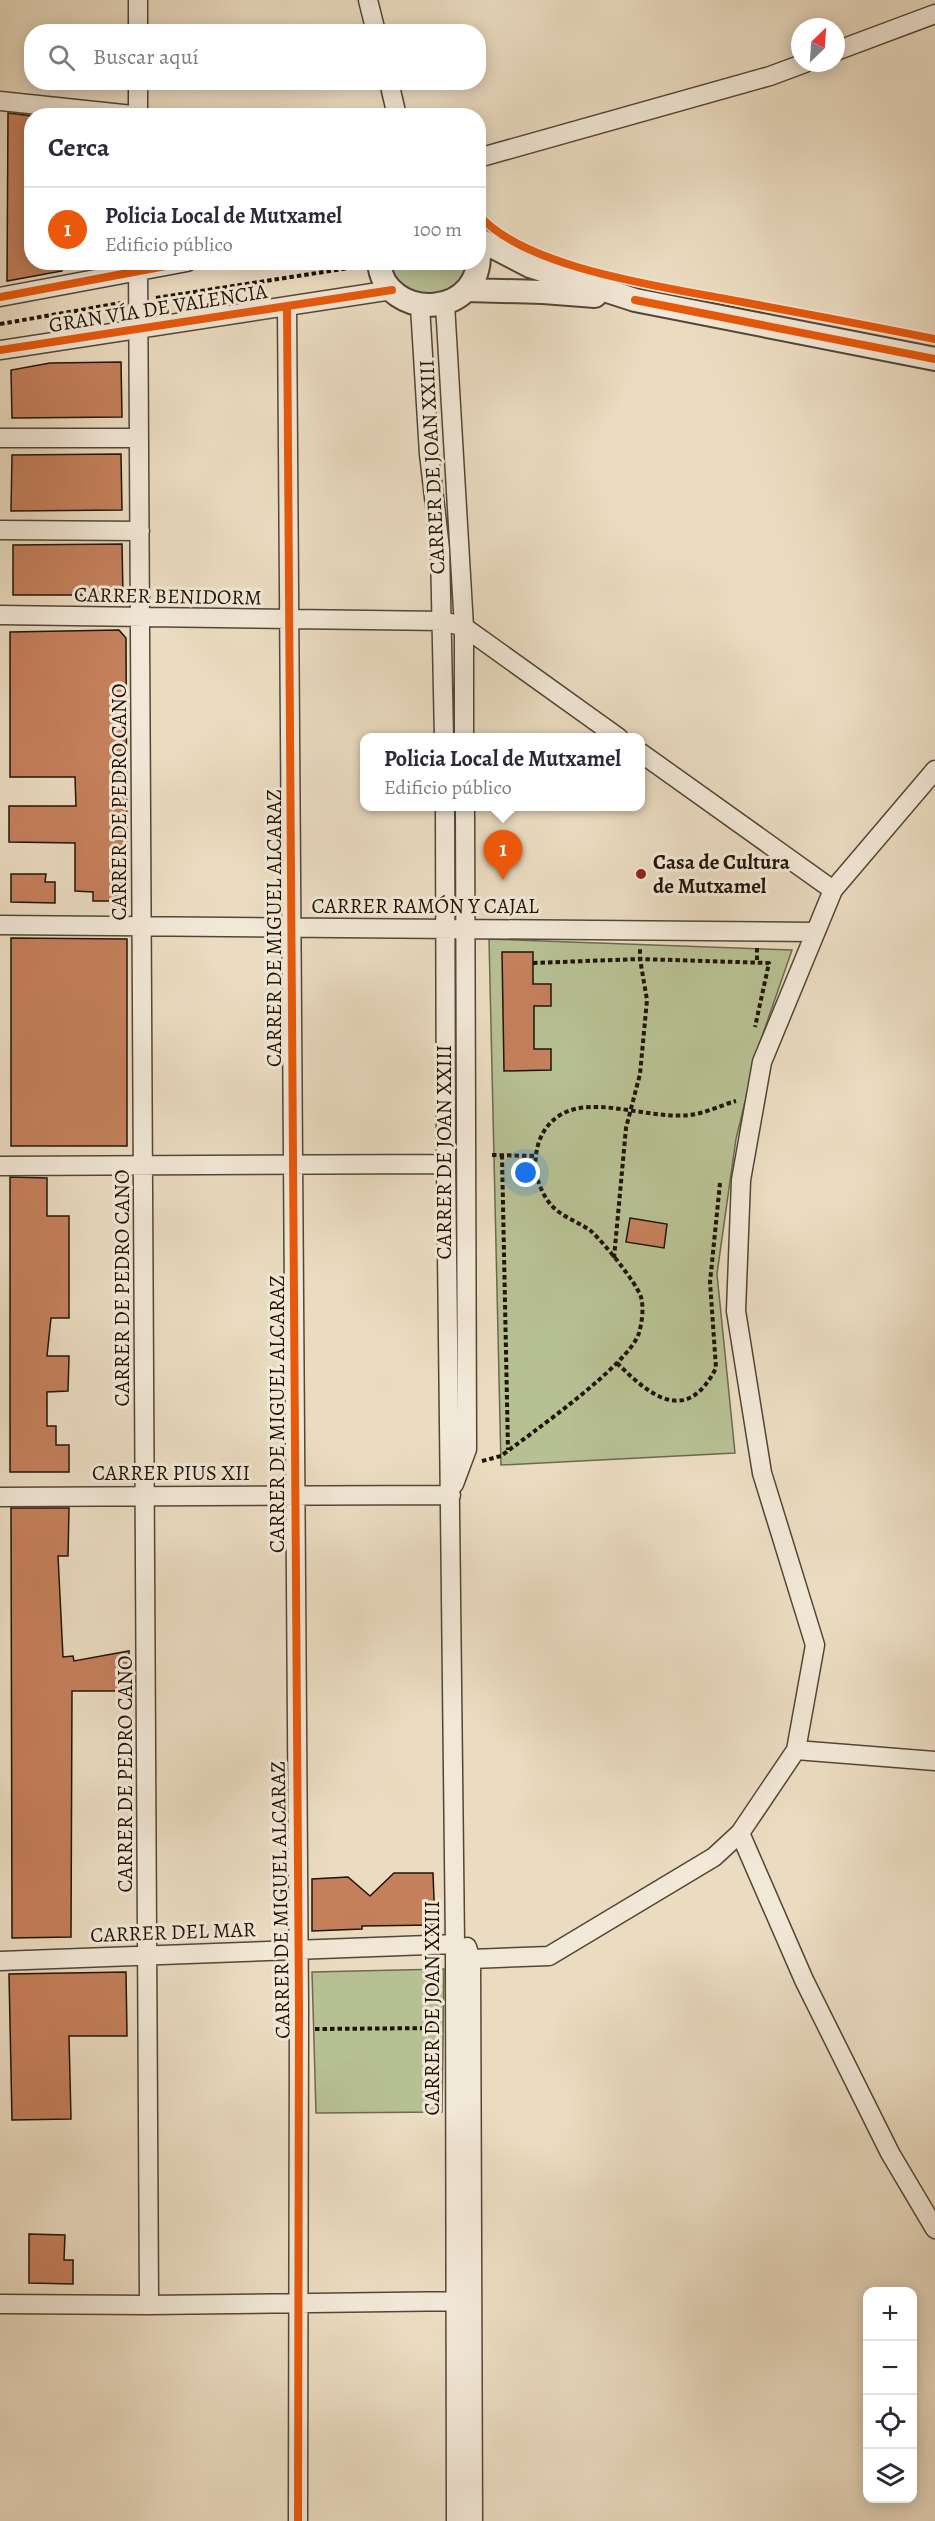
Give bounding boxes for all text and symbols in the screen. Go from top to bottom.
north arrow [791,18,845,72]
search box [24,24,486,90]
icon: search [45,41,78,74]
text: Buscar aquí [93,42,199,72]
text: Cerca [48,130,110,165]
text: Policia Local de Mutxamel [105,201,342,231]
text: 1 [64,216,71,243]
text: 100 m [413,216,462,243]
text: Edificio público [105,231,233,258]
street label: GRAN VÍA DE VALENCIA [47,277,270,339]
street label: CARRER DE JOAN XXIII [412,359,452,575]
street label: CARRER BENIDORM [74,580,262,612]
street label: CARRER DE PEDRO CANO [105,684,133,920]
popup [360,733,645,811]
text: Policia Local de Mutxamel [384,744,621,774]
text: Edificio público [384,774,512,801]
street label: CARRER DE MIGUEL ALCARAZ [260,789,288,1067]
pin: 1 [484,830,522,880]
place label: Casa de Cultura de Mutxamel [653,848,791,900]
marker: Casa de Cultura de Mutxamel [634,867,648,881]
street label: CARRER RAMÓN Y CAJAL [311,892,539,920]
street label: CARRER DE JOAN XXIII [430,1045,458,1259]
your location [511,1158,540,1187]
street label: CARRER DE PEDRO CANO [108,1170,136,1406]
street label: CARRER DE MIGUEL ALCARAZ [263,1275,291,1553]
street label: CARRER PIUS XII [92,1459,250,1487]
street label: CARRER DE PEDRO CANO [111,1656,139,1892]
street label: CARRER DE MIGUEL ALCARAZ [264,1761,296,2039]
street label: CARRER DE JOAN XXIII [418,1901,446,2115]
street label: CARRER DEL MAR [90,1915,256,1949]
map controls [863,2287,917,2503]
button: + [863,2287,917,2341]
button: − [863,2341,917,2395]
button: locate [863,2395,917,2449]
button: layers [863,2449,917,2503]

